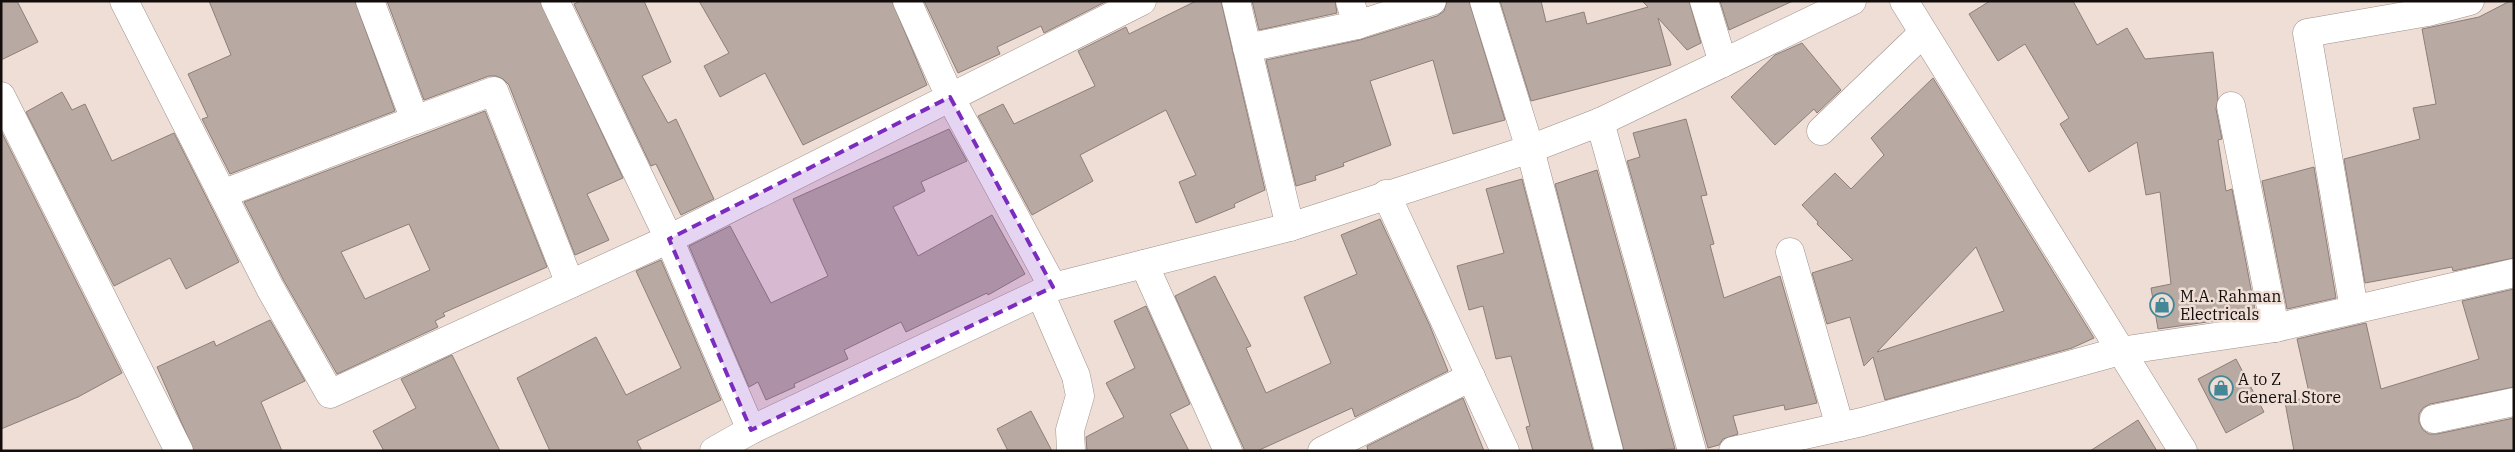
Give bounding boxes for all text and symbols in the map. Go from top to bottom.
place label: M.A. Rahman Electricals [2180,286,2281,324]
shop icon: M.A. Rahman Electricals [2149,292,2175,318]
place label: A to Z General Store [2238,369,2341,407]
shop icon: A to Z General Store [2208,375,2234,401]

